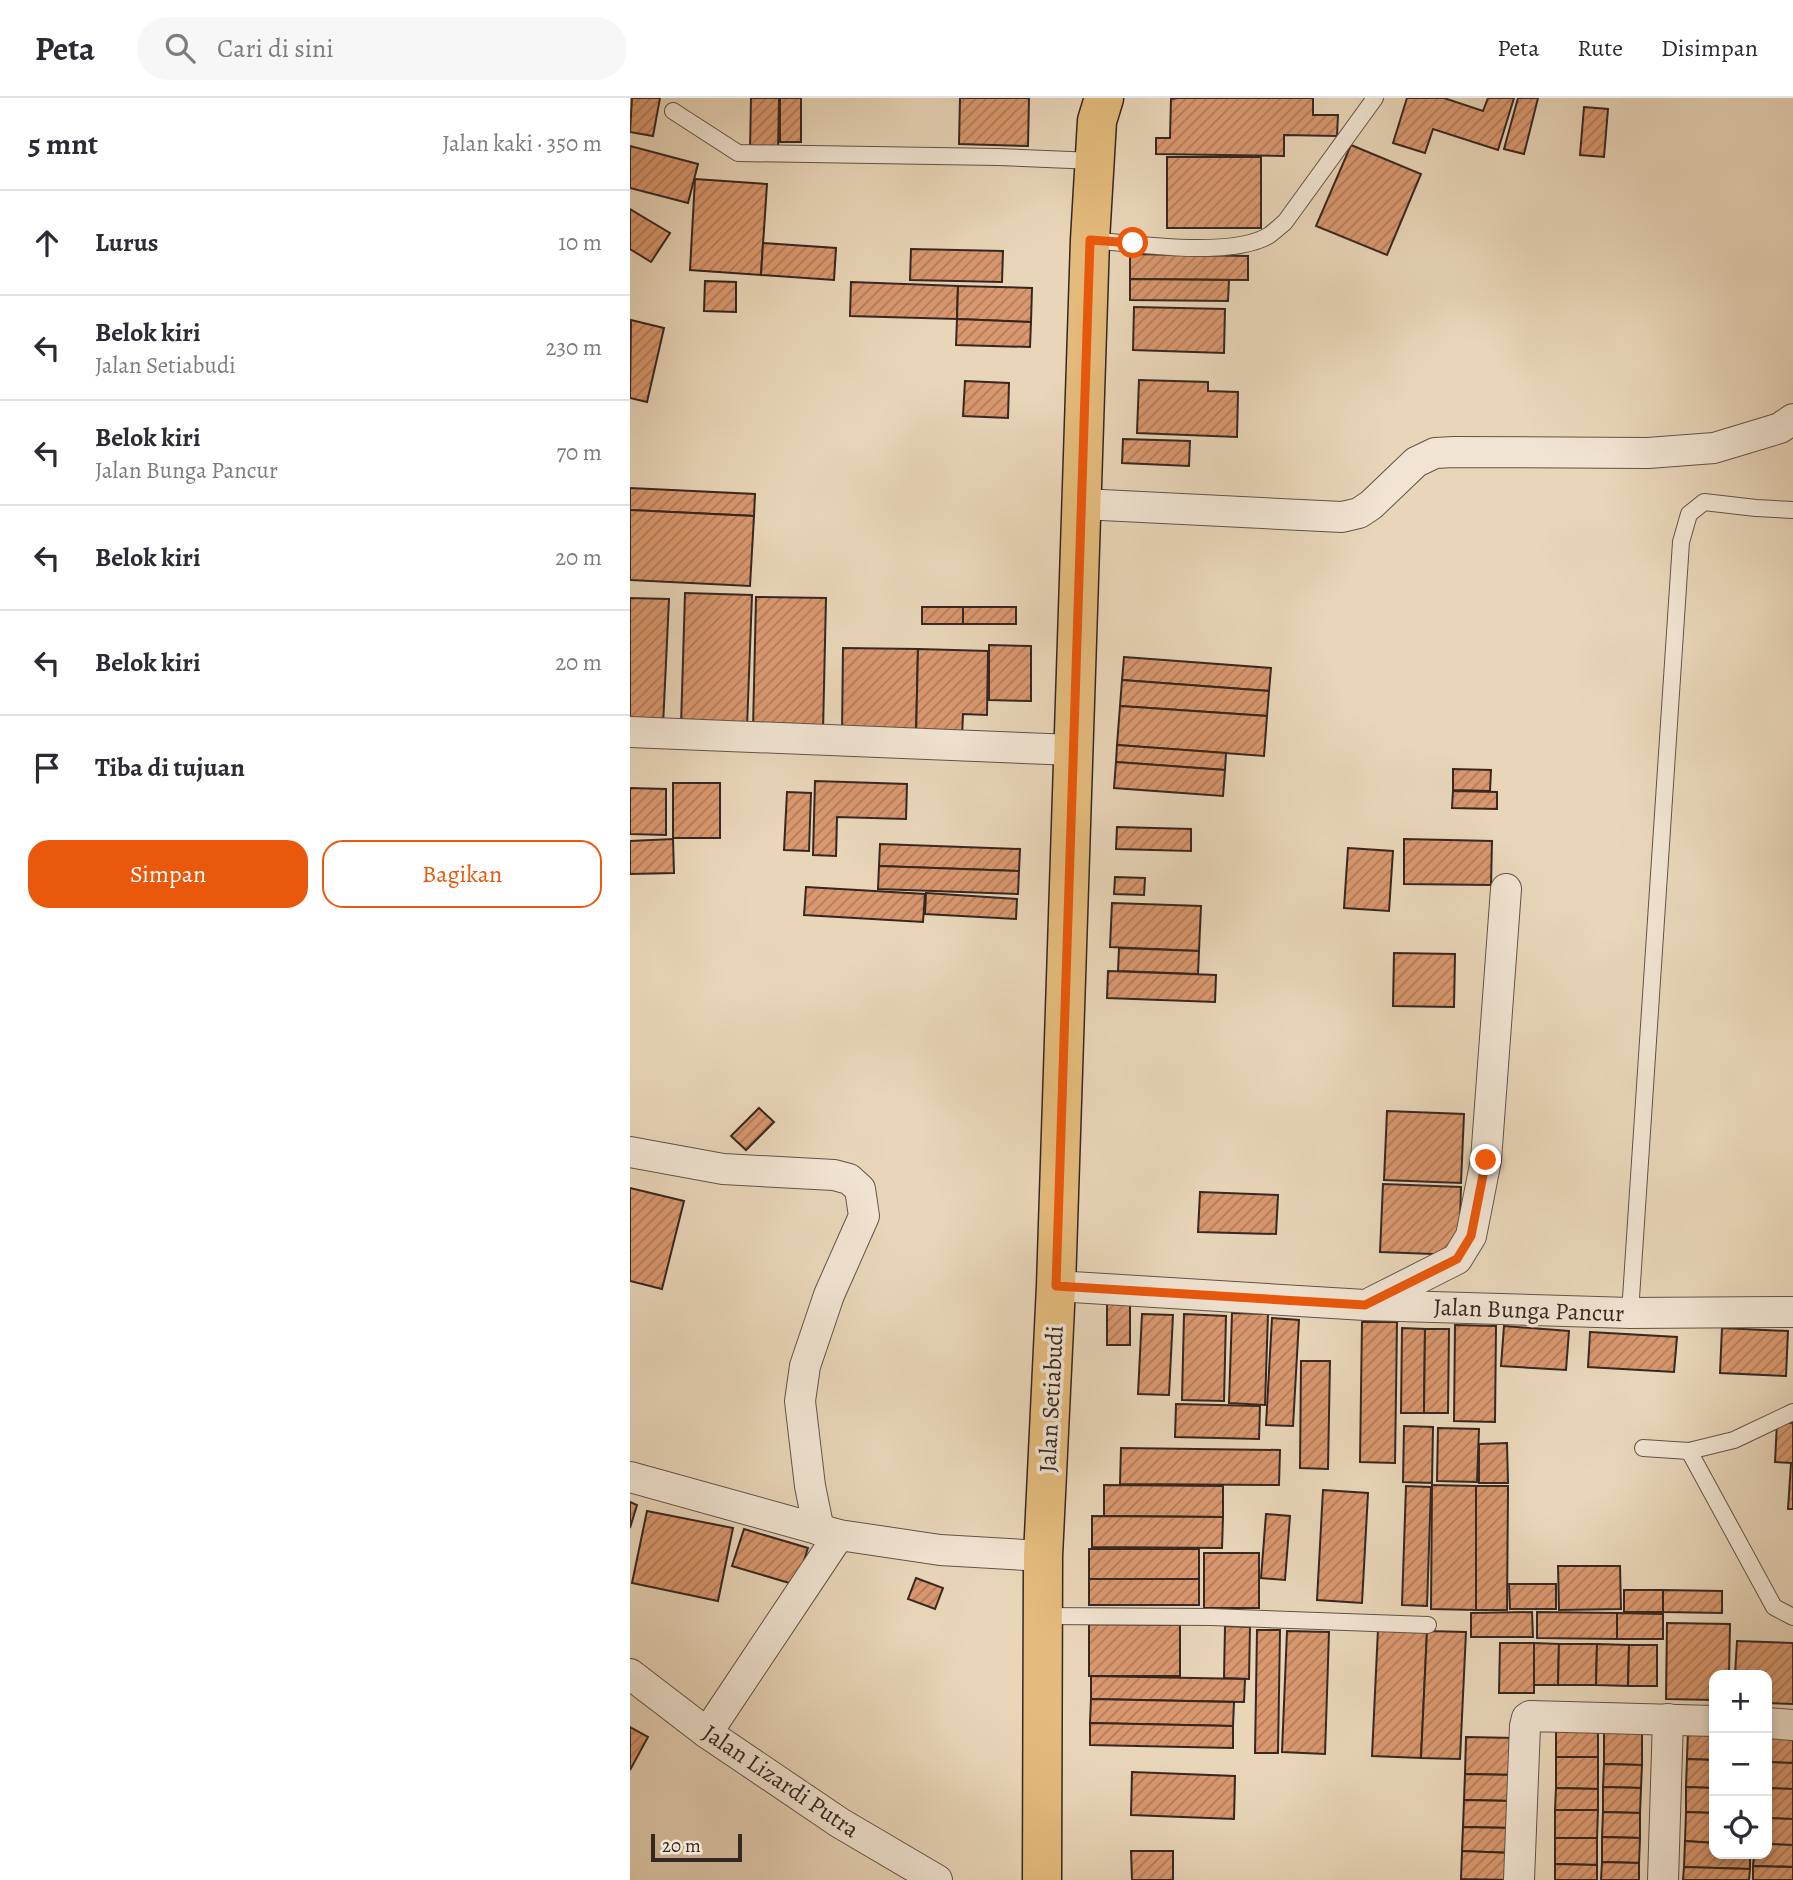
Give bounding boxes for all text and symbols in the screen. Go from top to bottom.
search box [137,17,627,80]
text: Peta [35,26,95,71]
icon: search [161,29,199,67]
text: Cari di sini [217,31,334,66]
text: Peta [1497,32,1539,64]
text: Rute [1577,32,1623,64]
text: Disimpan [1661,32,1758,64]
text: 5 mnt [28,124,98,164]
text: Jalan kaki · 350 m [442,128,602,159]
icon: ahead [28,224,66,262]
text: Lurus [95,225,158,260]
text: 10 m [558,227,602,258]
route start [1117,227,1148,258]
text: Belok kiri [95,315,201,350]
icon: left [28,329,66,367]
text: 230 m [546,332,602,363]
text: Jalan Setiabudi [95,350,236,381]
text: Belok kiri [95,420,201,455]
icon: left [28,434,66,472]
text: 70 m [556,437,602,468]
text: Jalan Bunga Pancur [95,455,278,486]
icon: left [28,539,66,577]
text: Belok kiri [95,540,201,575]
text: 20 m [555,542,602,573]
icon: left [28,644,66,682]
text: Belok kiri [95,645,201,680]
text: 20 m [555,647,602,678]
icon: arrive [28,749,66,787]
text: Tiba di tujuan [95,750,245,785]
button: Simpan [28,840,308,908]
button: Bagikan [322,840,602,908]
route end [1470,1144,1501,1175]
street label: Jalan Bunga Pancur [1433,1291,1625,1329]
street label: Jalan Setiabudi [1031,1325,1071,1473]
map controls [1709,1670,1772,1859]
button: + [1709,1670,1772,1733]
street label: Jalan Lizardi Putra [697,1717,866,1846]
button: − [1709,1733,1772,1796]
button: locate [1709,1796,1772,1859]
scale bar [651,1831,742,1863]
text: 20 m [662,1833,701,1859]

